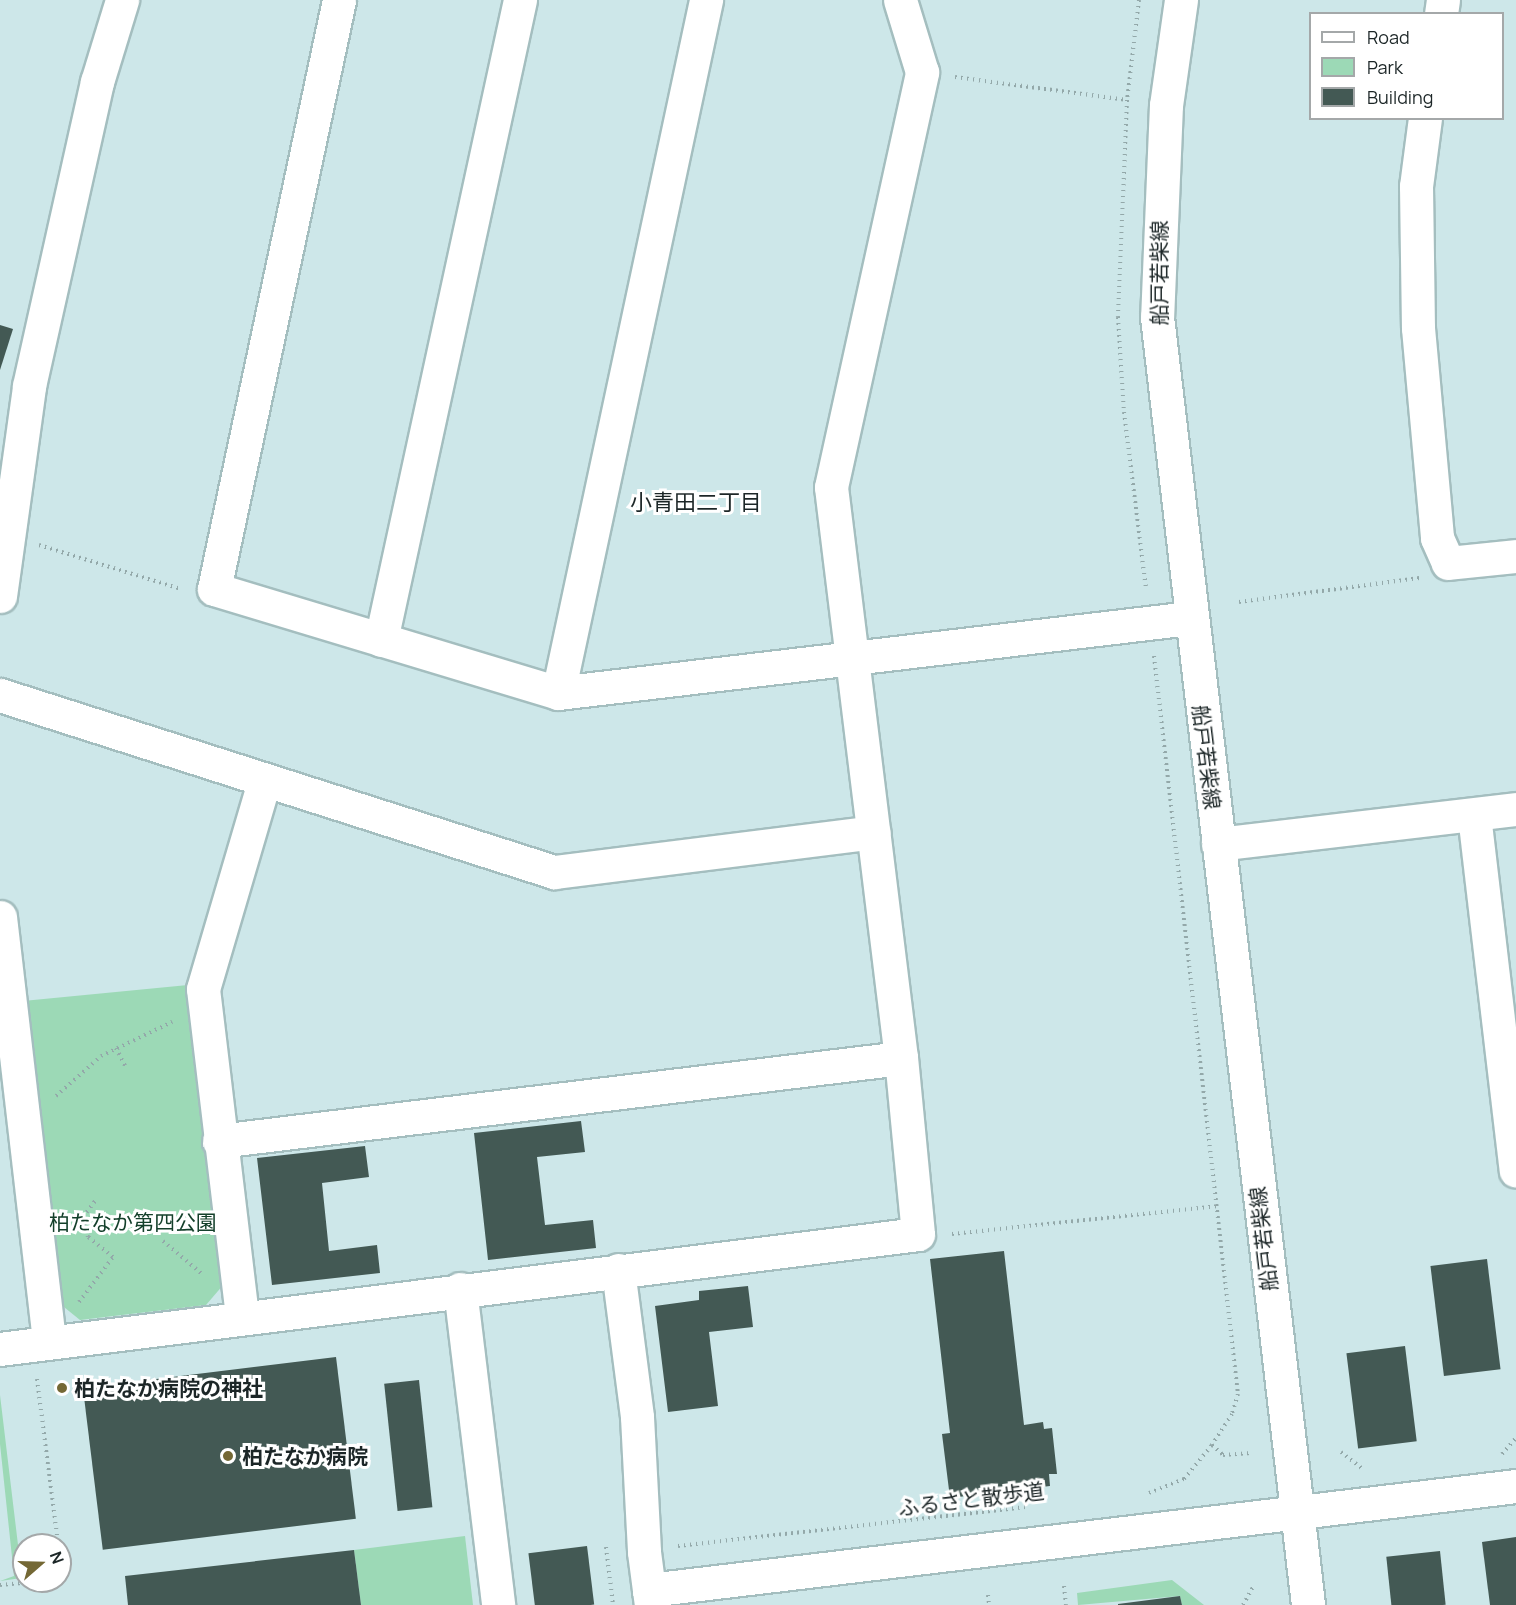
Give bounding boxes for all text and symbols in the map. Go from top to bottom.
legend [1309,12,1504,120]
text: Road [1367,25,1410,49]
text: Park [1367,55,1403,79]
text: Building [1367,85,1433,109]
street label: 船戸若柴線 [1146,221,1172,325]
district label: 小青田二丁目 [630,490,762,516]
street label: 船戸若柴線 [1188,703,1226,811]
street label: 船戸若柴線 [1244,1185,1282,1293]
park label: 柏たなか第四公園 [49,1209,217,1235]
place label: 柏たなか病院の神社 [74,1375,263,1401]
marker: 柏たなか病院の神社 [55,1381,69,1395]
place label: 柏たなか病院 [242,1443,368,1469]
marker: 柏たなか病院 [219,1447,237,1465]
street label: ふるさと散歩道 [897,1478,1045,1520]
north arrow [12,1533,72,1593]
text: N [45,1548,69,1567]

